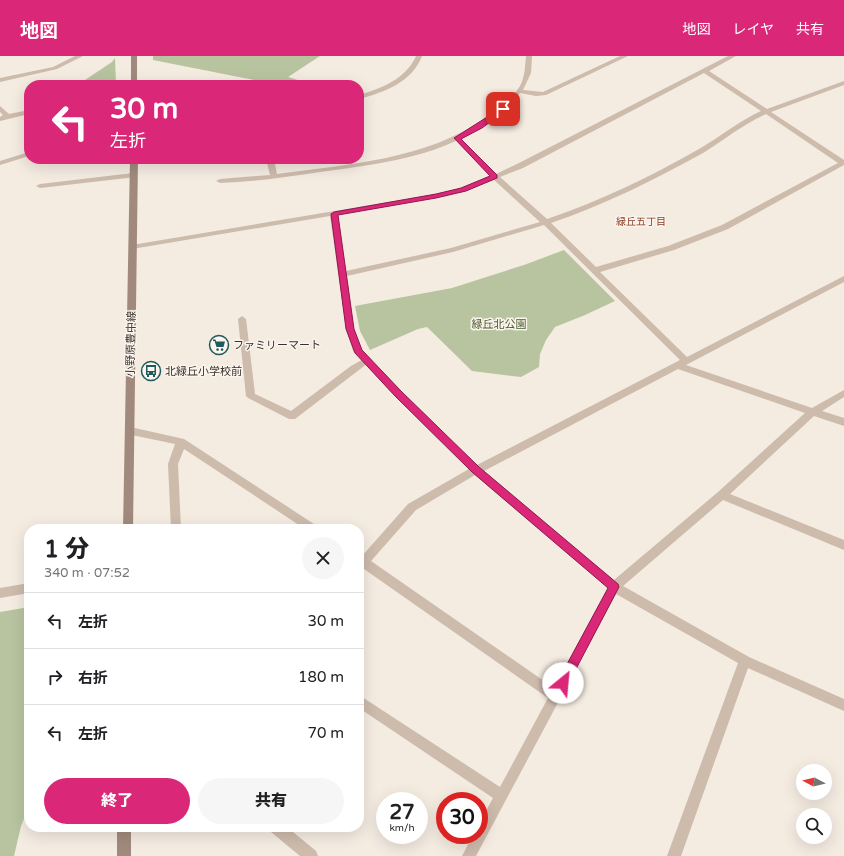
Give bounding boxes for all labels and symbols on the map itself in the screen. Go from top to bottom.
pin [486,92,520,126]
district label: 緑丘五丁目 [616,216,666,228]
street label: 小野原豊中線 [124,311,138,377]
park label: 緑丘北公園 [472,318,527,331]
supermarket icon: ファミリーマート [208,334,230,356]
place label: ファミリーマート [233,339,321,352]
bus stop icon: 北緑丘小学校前 [140,360,162,382]
place label: 北緑丘小学校前 [165,365,242,378]
position arrow [542,662,584,704]
north arrow [796,764,832,800]
speed limit sign: 30 [436,792,488,844]

